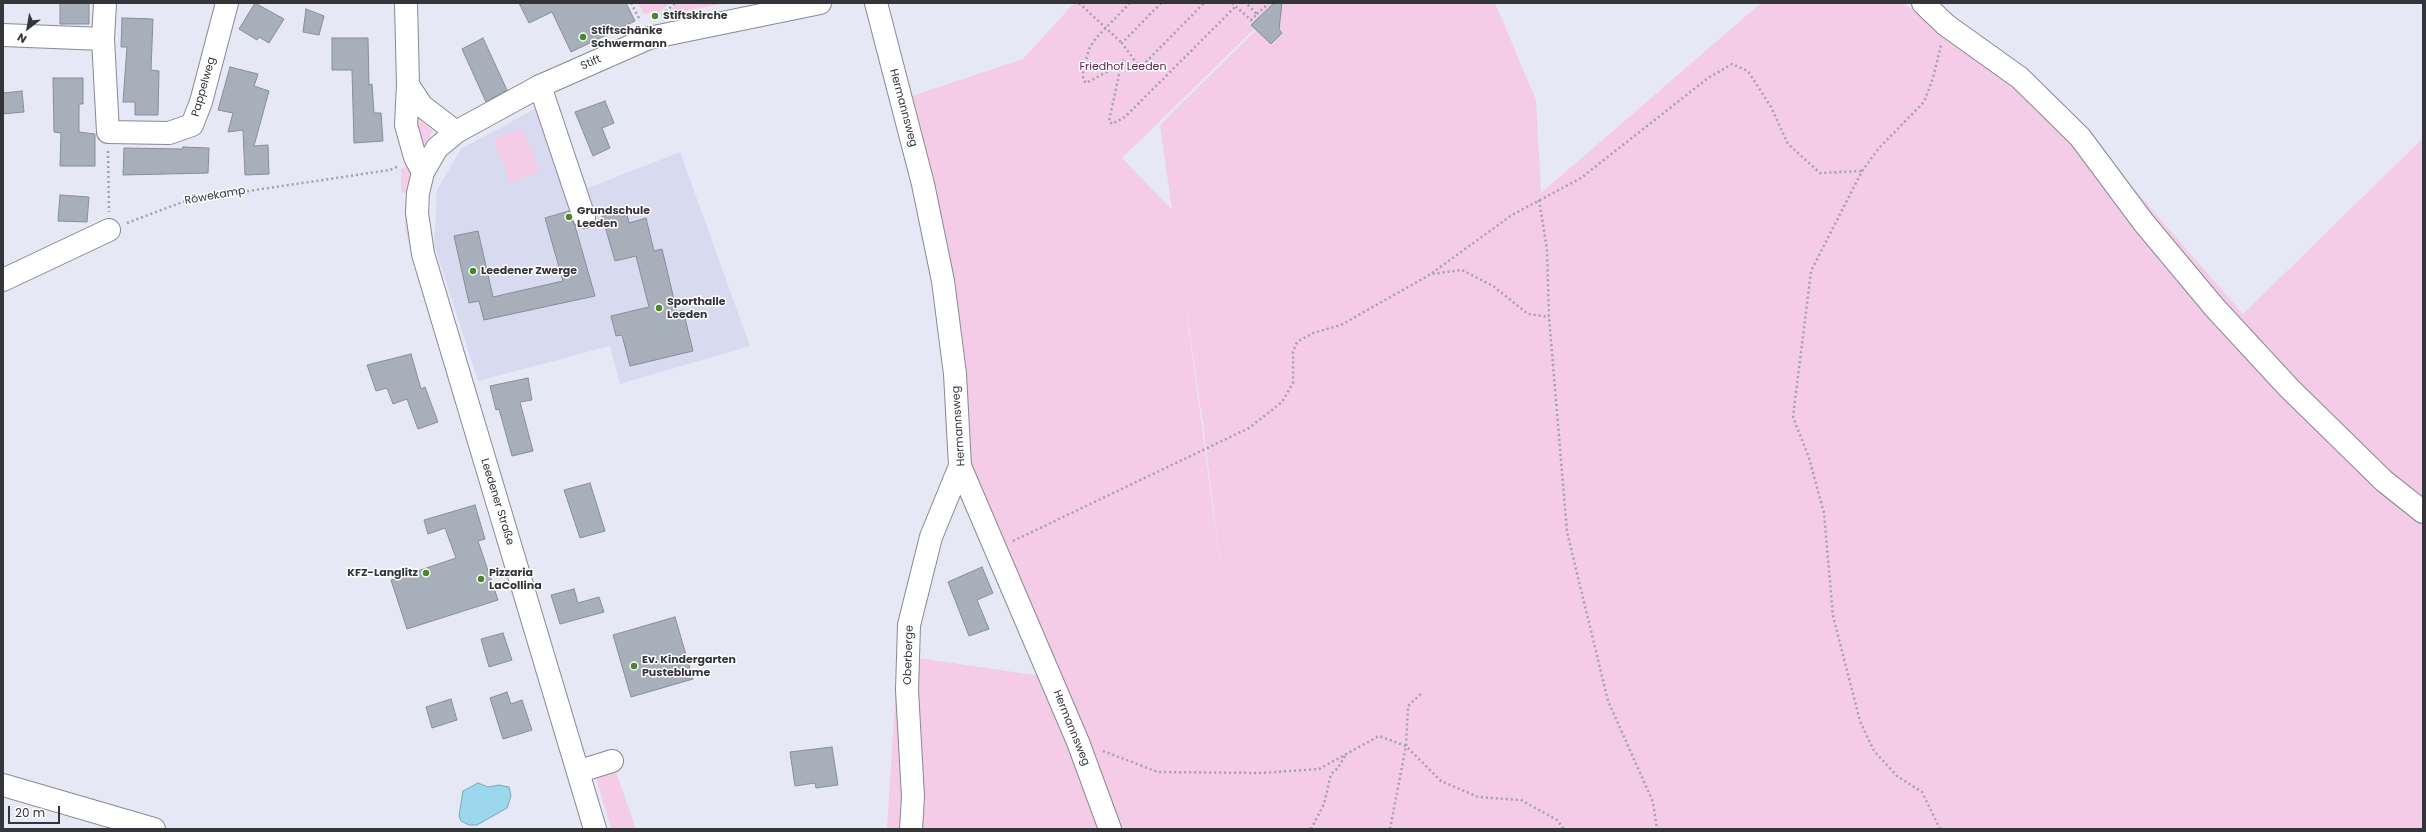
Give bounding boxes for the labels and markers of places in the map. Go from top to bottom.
place label: Stiftskirche [663,9,728,23]
marker: Stiftskirche [650,11,660,21]
place label: Stiftschänke Schwermann [591,24,667,50]
marker: Stiftschänke Schwermann [578,32,588,42]
place label: Grundschule Leeden [577,204,650,230]
marker: Grundschule Leeden [564,212,574,222]
place label: Leedener Zwerge [481,264,577,278]
marker: Leedener Zwerge [468,266,478,276]
place label: Sporthalle Leeden [667,295,726,321]
marker: Sporthalle Leeden [654,303,664,313]
place label: KFZ-Langlitz [347,566,418,580]
place label: Pizzaria LaCollina [489,566,542,592]
marker: KFZ-Langlitz [421,568,431,578]
marker: Pizzaria LaCollina [476,574,486,584]
place label: Ev. Kindergarten Pusteblume [642,653,736,679]
marker: Ev. Kindergarten Pusteblume [629,661,639,671]

